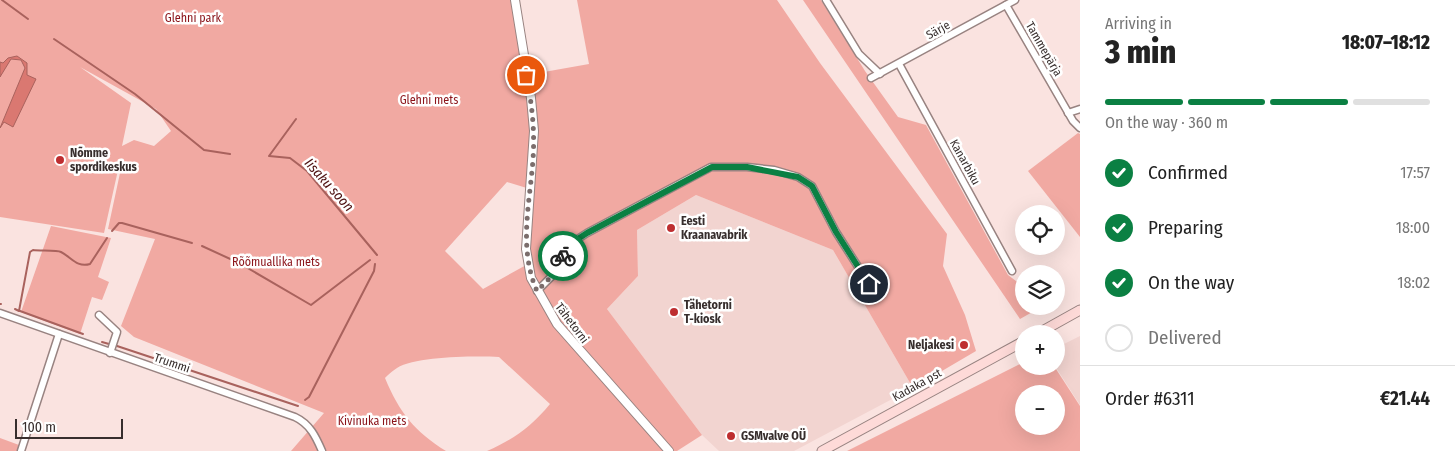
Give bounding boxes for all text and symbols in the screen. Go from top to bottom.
park label: Glehni park [165,11,222,25]
text: Arriving in [1105,14,1172,33]
street label: Särje [924,18,952,42]
street label: Tammepärja [1023,19,1065,79]
text: 18:07–18:12 [1342,31,1430,54]
text: 3 min [1105,33,1176,71]
pin [505,54,547,96]
icon: bag [512,61,540,89]
park label: Glehni mets [400,93,458,107]
text: On the way · 360 m [1105,113,1228,132]
street label: Kanarbiku [947,137,983,187]
place label: Nõmme spordikeskus [70,146,137,174]
marker: Nõmme spordikeskus [54,154,66,166]
water label: Iisaku soon [301,155,357,215]
icon: check [1105,159,1133,187]
text: Confirmed [1148,161,1228,184]
text: 17:57 [1400,163,1430,182]
map controls [1015,205,1065,435]
button: locate [1015,205,1065,255]
place label: Eesti Kraanavabrik [681,214,748,242]
icon: check [1105,214,1133,242]
text: Preparing [1148,216,1223,239]
text: 18:00 [1396,218,1430,237]
marker: Eesti Kraanavabrik [665,222,677,234]
courier [538,231,588,281]
icon: bike [549,242,577,270]
park label: Rõõmuallika mets [232,255,320,269]
pin [848,263,890,305]
button: layers [1015,265,1065,315]
icon: check [1105,269,1133,297]
icon: home [855,270,883,298]
text: On the way [1148,271,1234,294]
text: 18:02 [1397,273,1430,292]
place label: Tähetorni T-kiosk [684,298,732,326]
street label: Tähetorni [552,300,592,346]
marker: Tähetorni T-kiosk [668,306,680,318]
button: + [1015,325,1065,375]
text: Delivered [1148,326,1222,349]
place label: Neljakesi [908,338,954,352]
marker: Neljakesi [958,339,970,351]
street label: Trummi [152,350,192,376]
street label: Kadaka pst [890,366,944,404]
button: − [1015,385,1065,435]
text: Order #6311 [1105,387,1195,410]
text: €21.44 [1380,387,1430,410]
park label: Kivinuka mets [338,414,406,428]
scale bar [15,416,122,439]
text: 100 m [22,419,56,436]
place label: GSMvalve OÜ [741,428,806,443]
marker: GSMvalve OÜ [725,430,737,442]

